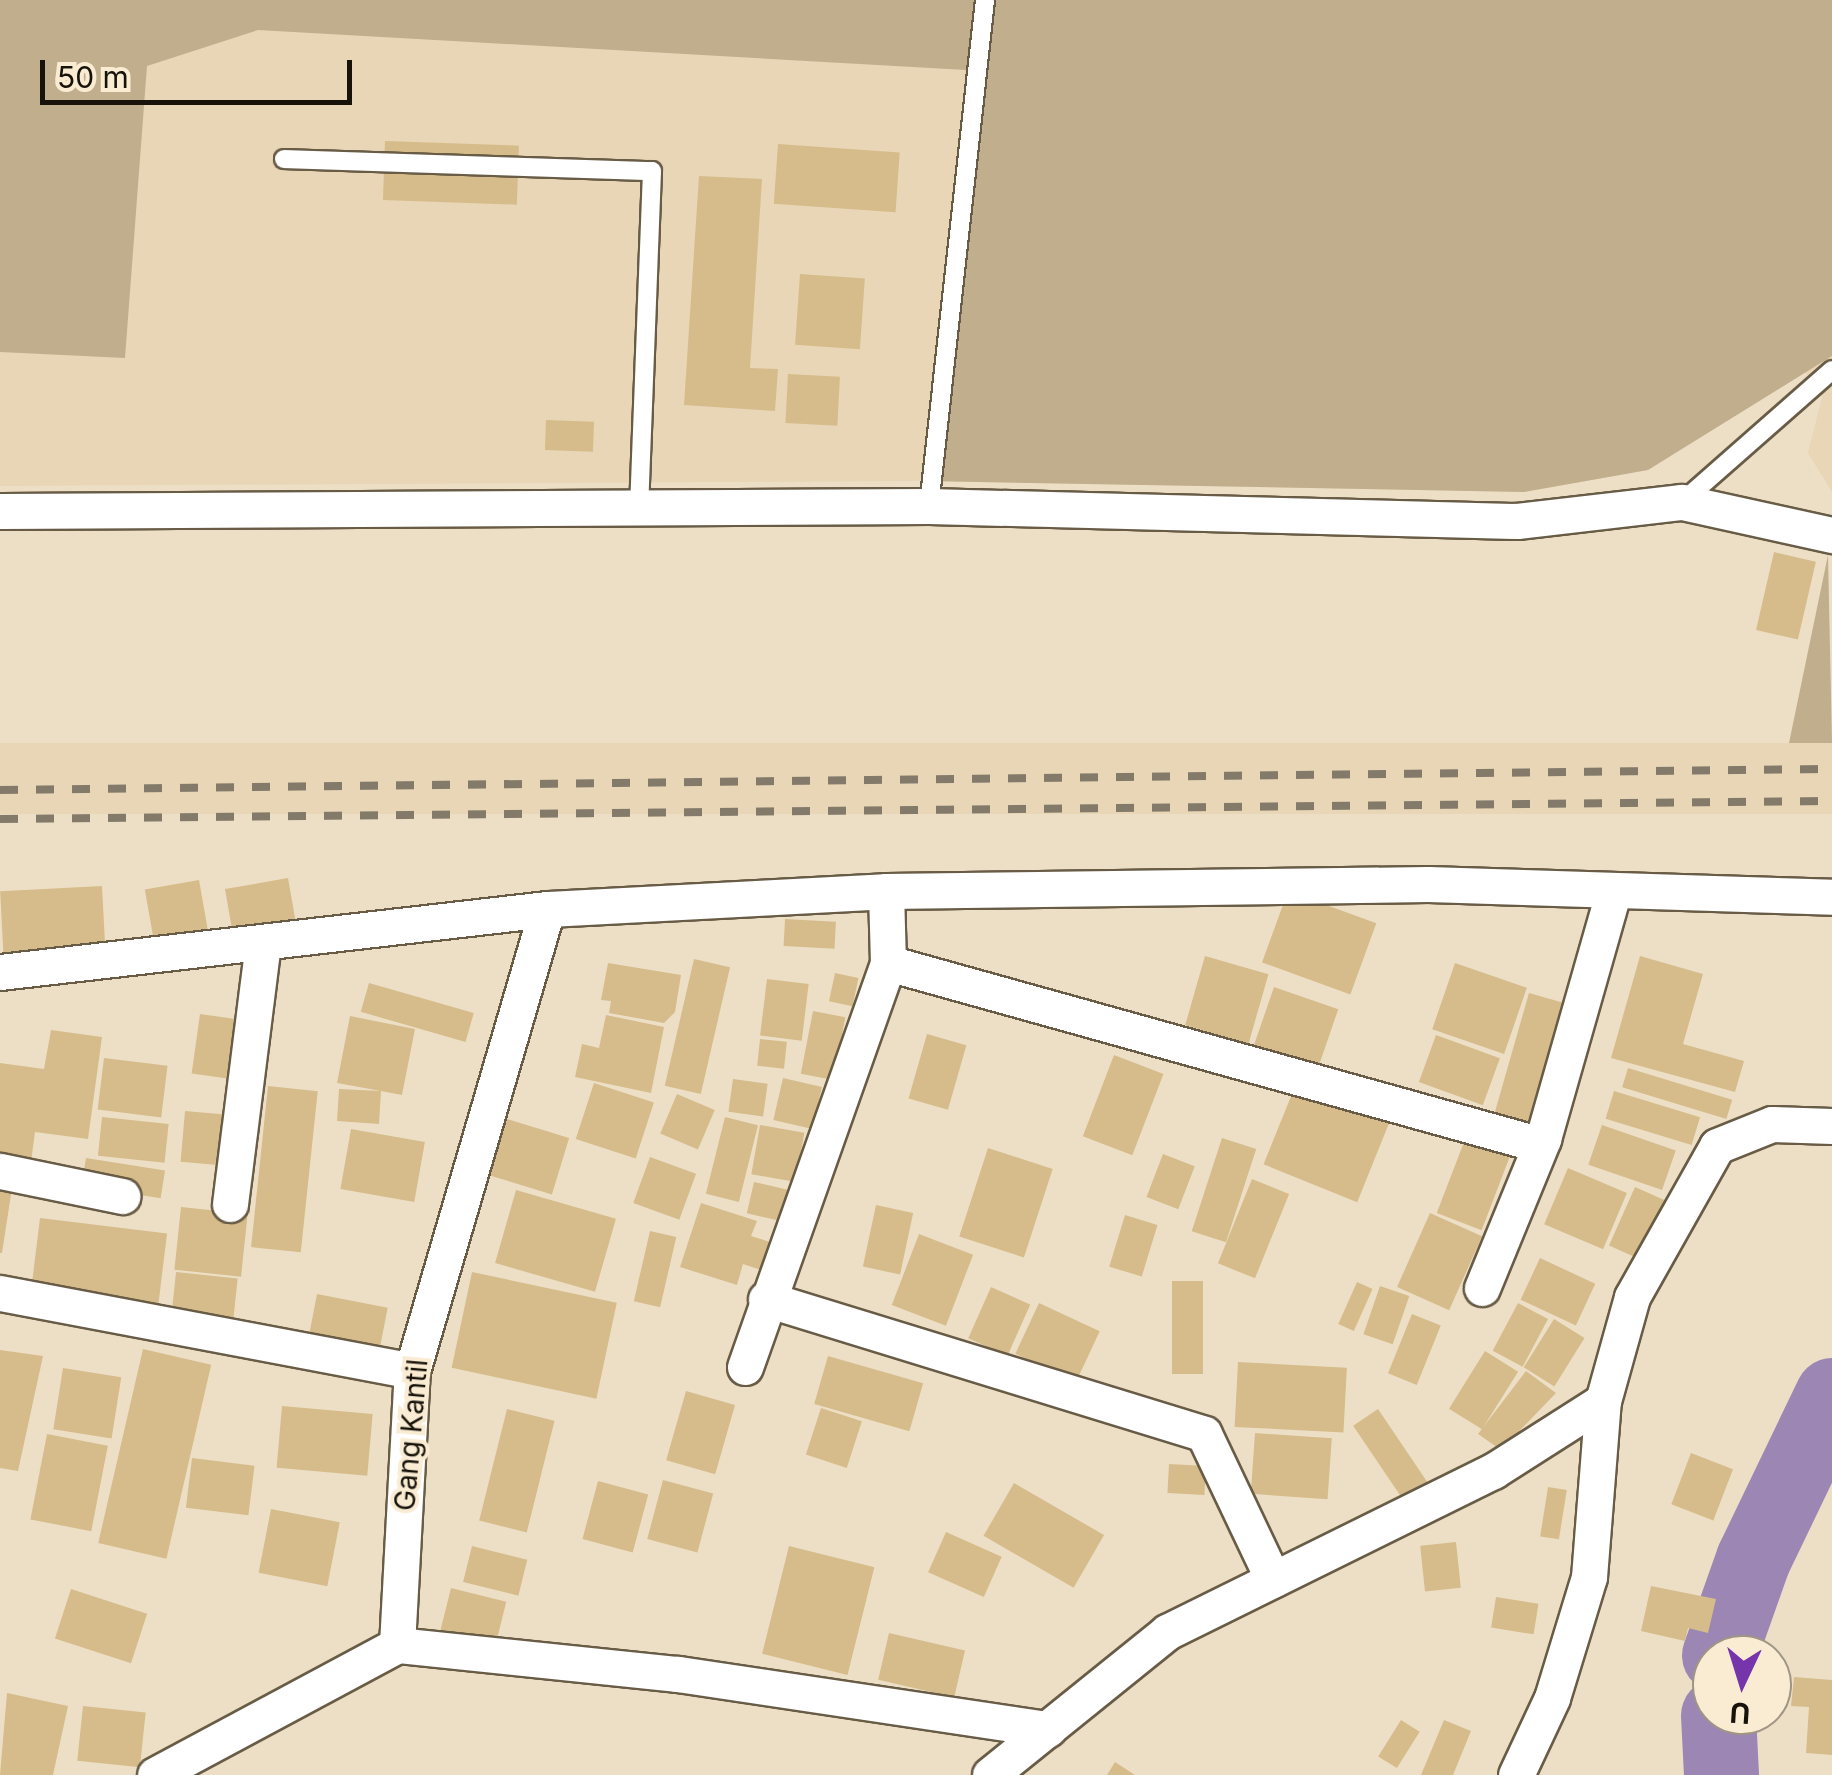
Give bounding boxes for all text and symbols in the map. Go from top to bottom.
scale bar [45,40,358,102]
text: 50 m [57,59,129,95]
street label: Gang Kantil [388,1358,434,1512]
north arrow [1692,1635,1792,1735]
text: U [1729,1695,1751,1731]

